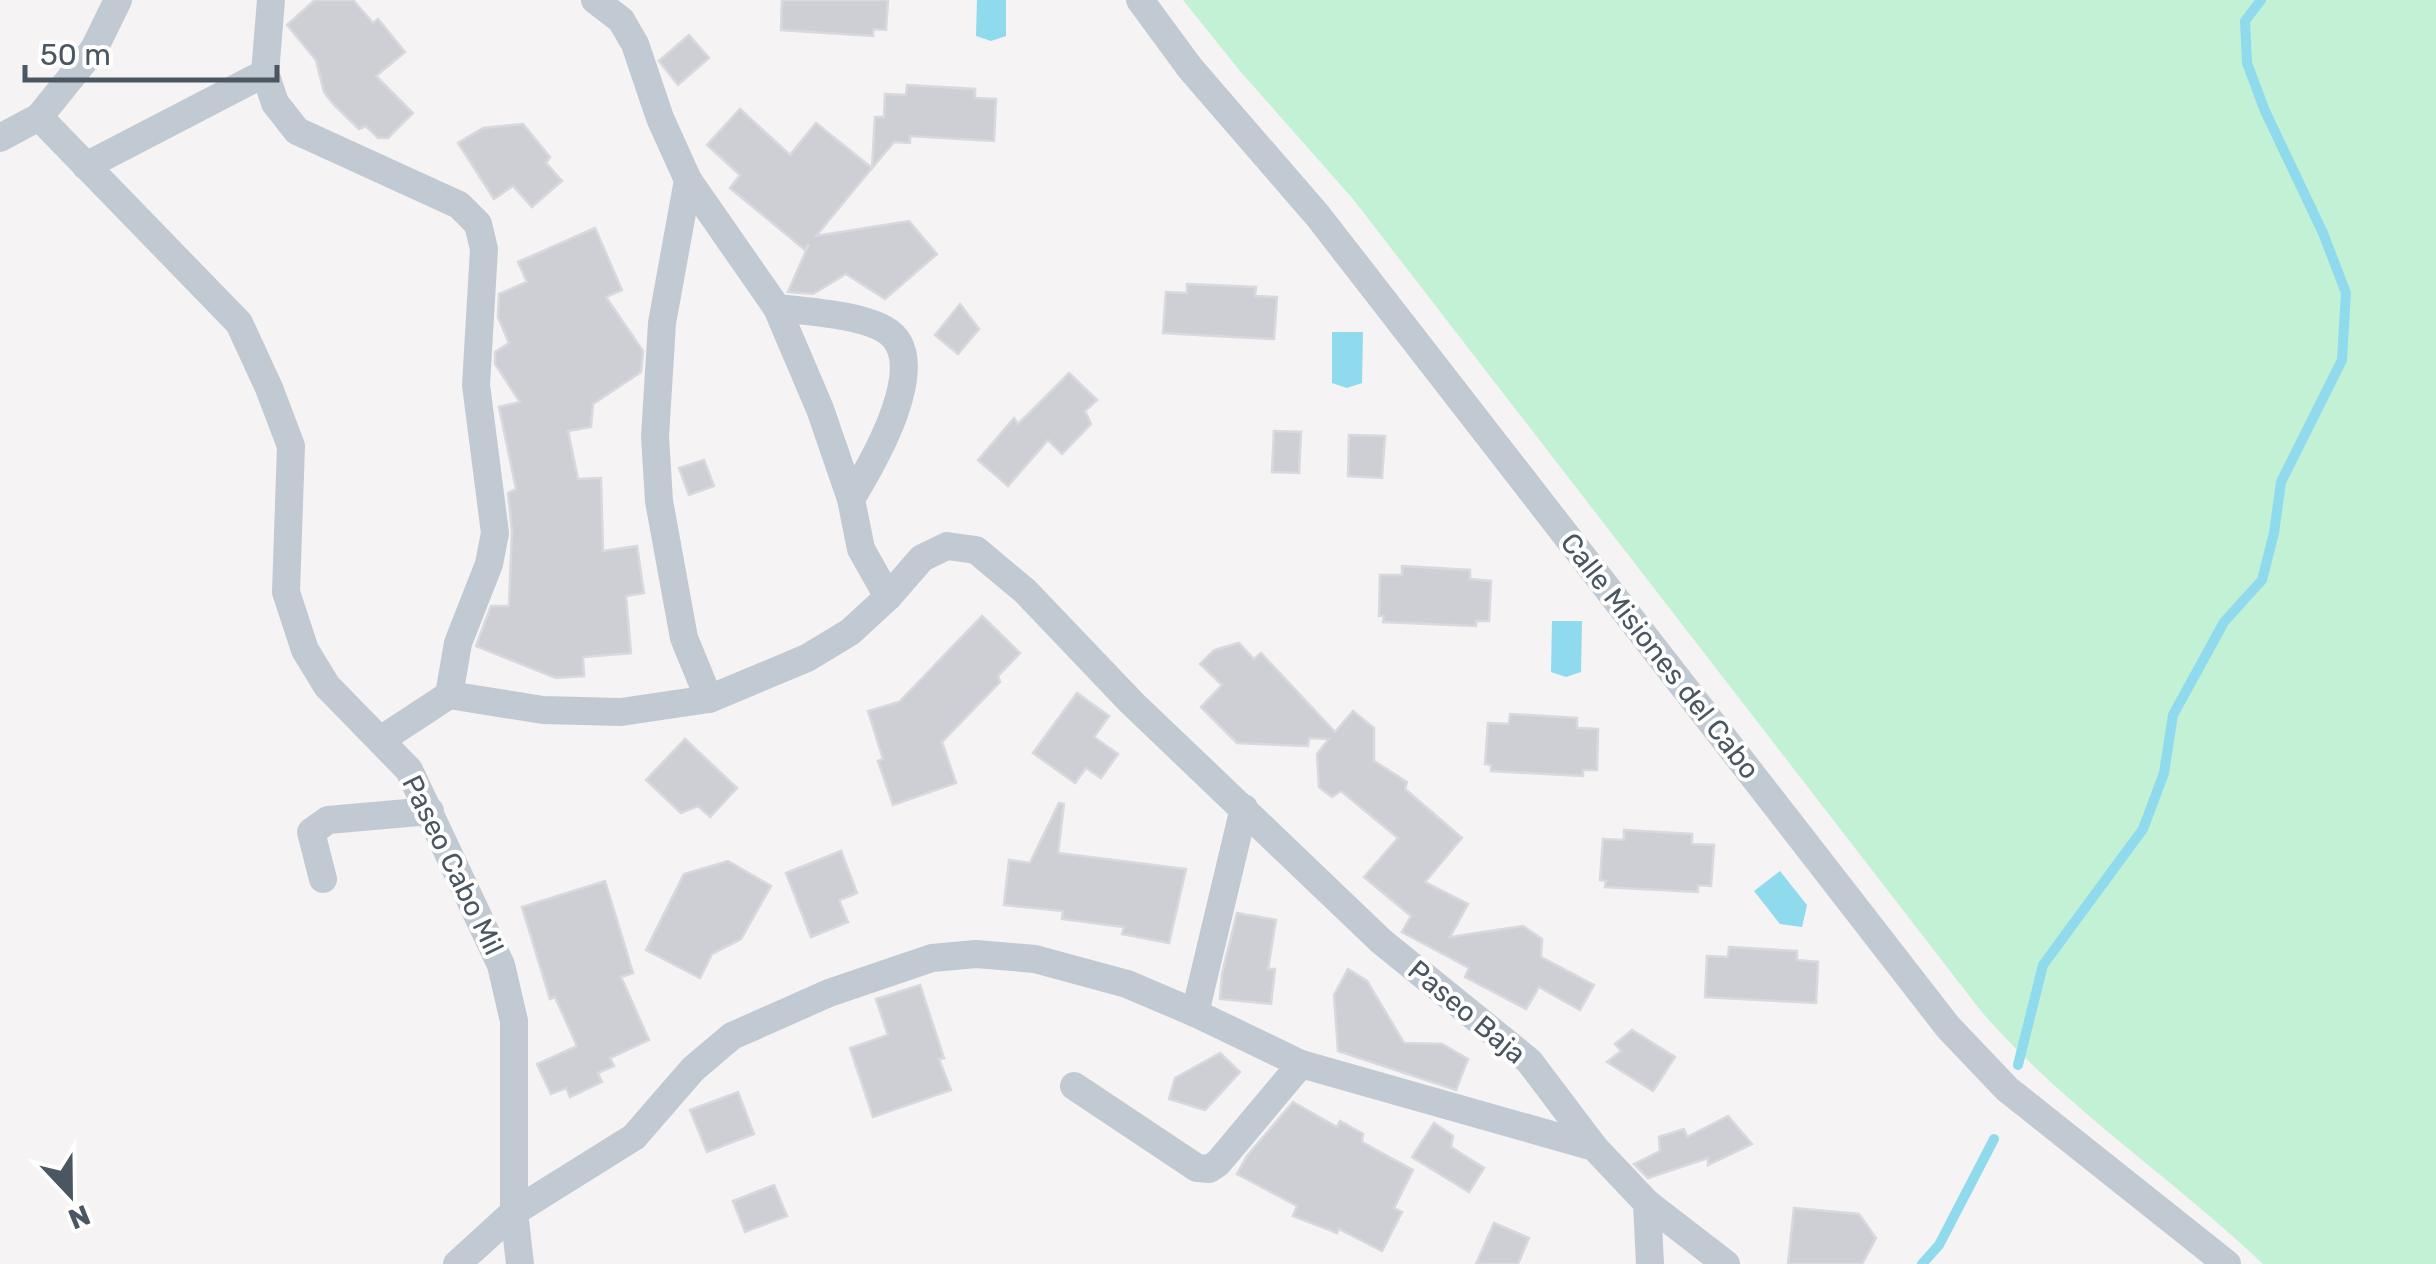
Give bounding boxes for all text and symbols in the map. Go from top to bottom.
scale bar [25,20,278,82]
text: 50 m [40,37,111,73]
street label: Calle Misiones del Cabo [1554,526,1766,786]
street label: Paseo Cabo Mil [395,770,511,960]
street label: Paseo Baja [1402,953,1532,1071]
north arrow [20,1144,120,1244]
text: N [64,1198,95,1236]

